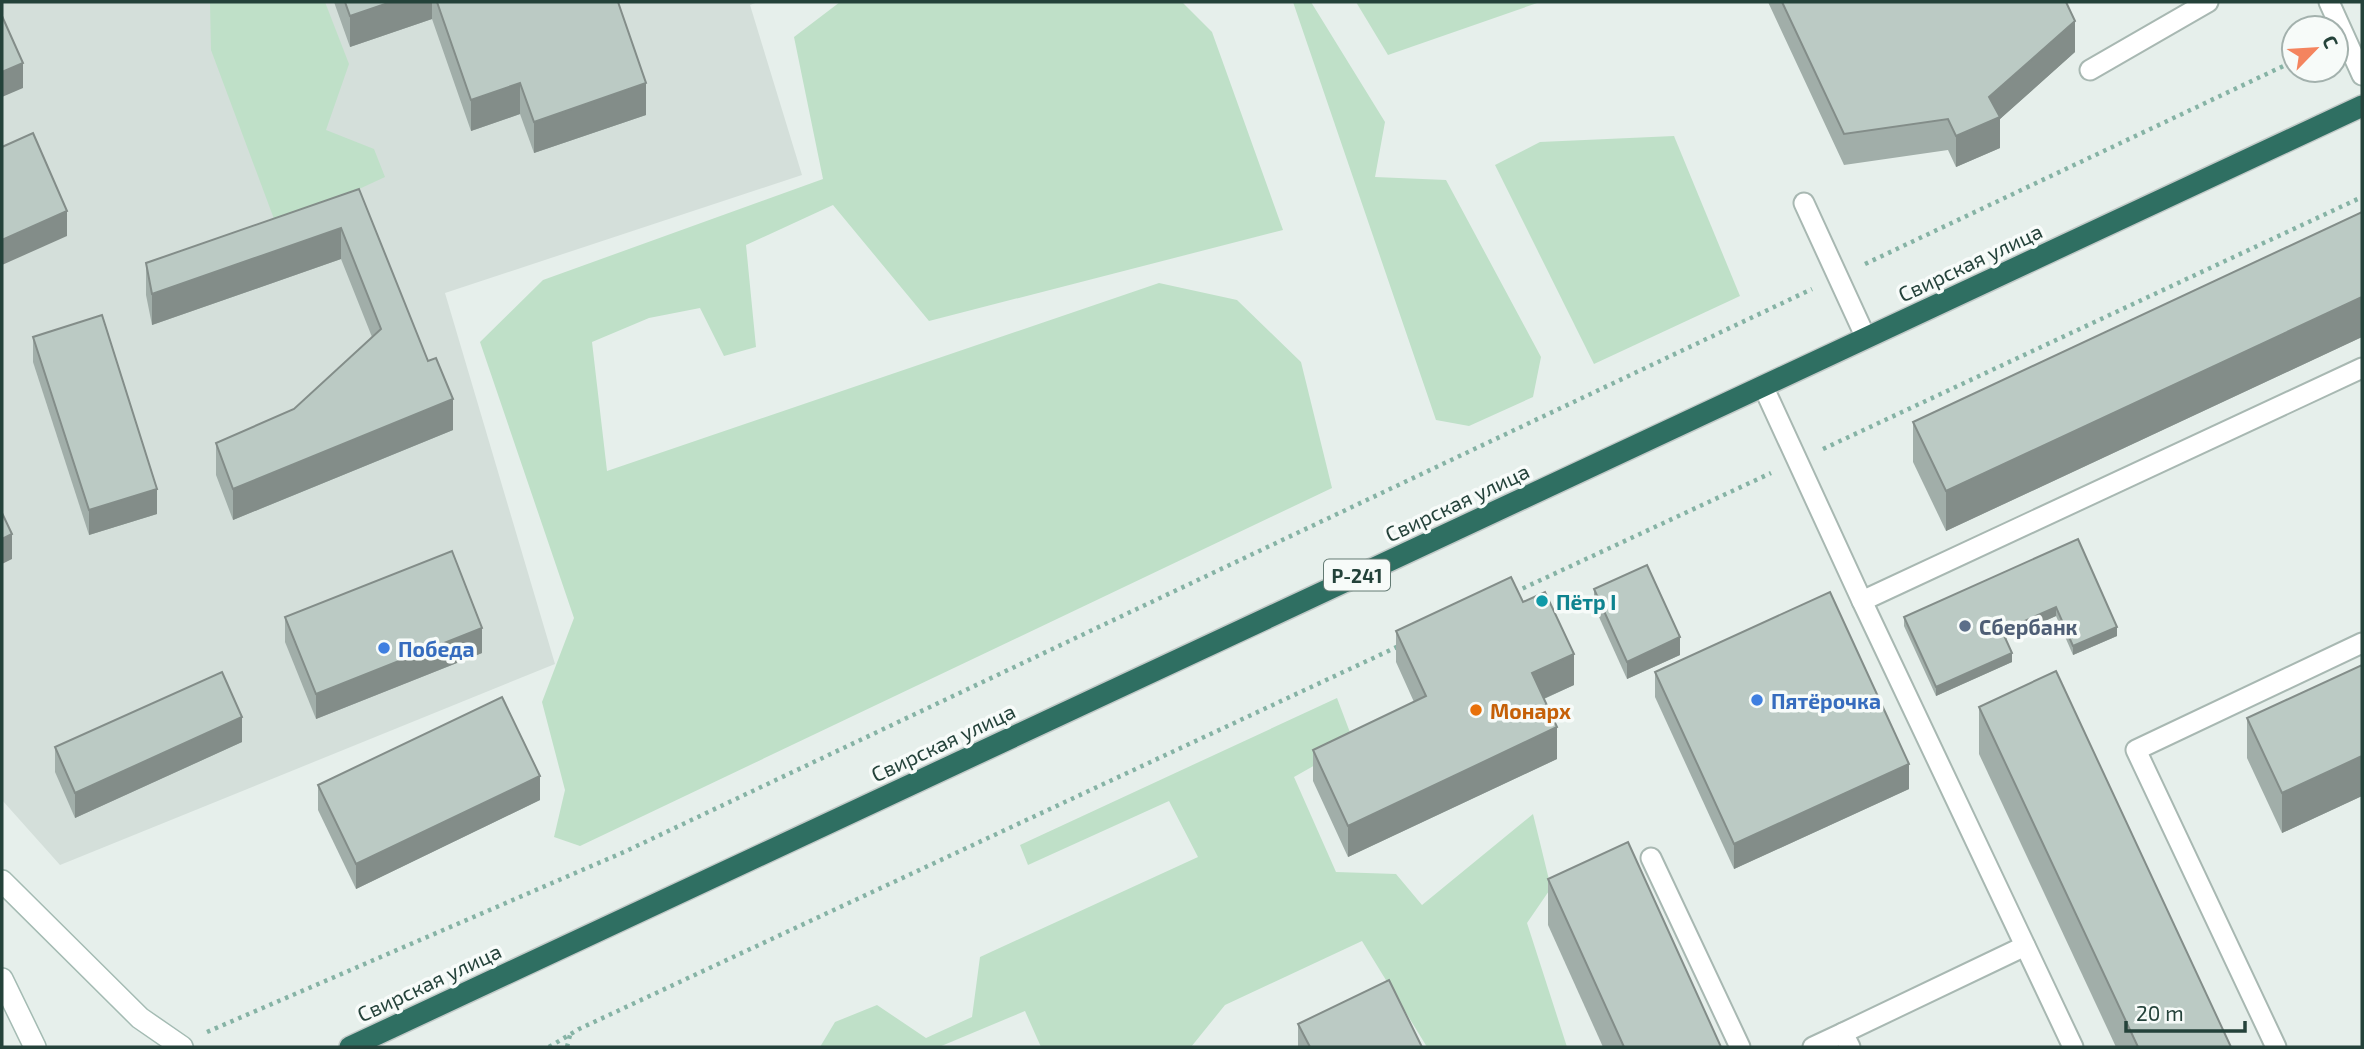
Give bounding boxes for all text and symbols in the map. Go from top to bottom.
north arrow [2280,14,2350,84]
text: С [2318,32,2344,52]
street label: Свирская улица [1894,218,2046,307]
street label: Свирская улица [1381,458,1533,547]
road number: Р-241 [1324,560,1390,590]
place label: Пётр I [1556,589,1616,614]
marker: Пётр I [1534,593,1550,609]
place label: Сбербанк [1979,614,2078,639]
marker: Сбербанк [1957,618,1973,634]
place label: Победа [398,636,474,661]
marker: Победа [376,640,392,656]
place label: Пятёрочка [1771,688,1881,713]
marker: Пятёрочка [1749,692,1765,708]
street label: Свирская улица [867,698,1019,787]
place label: Монарх [1490,698,1571,723]
marker: Монарх [1468,702,1484,718]
street label: Свирская улица [353,938,505,1027]
scale bar [2126,990,2245,1034]
text: 20 m [2136,1000,2184,1025]

